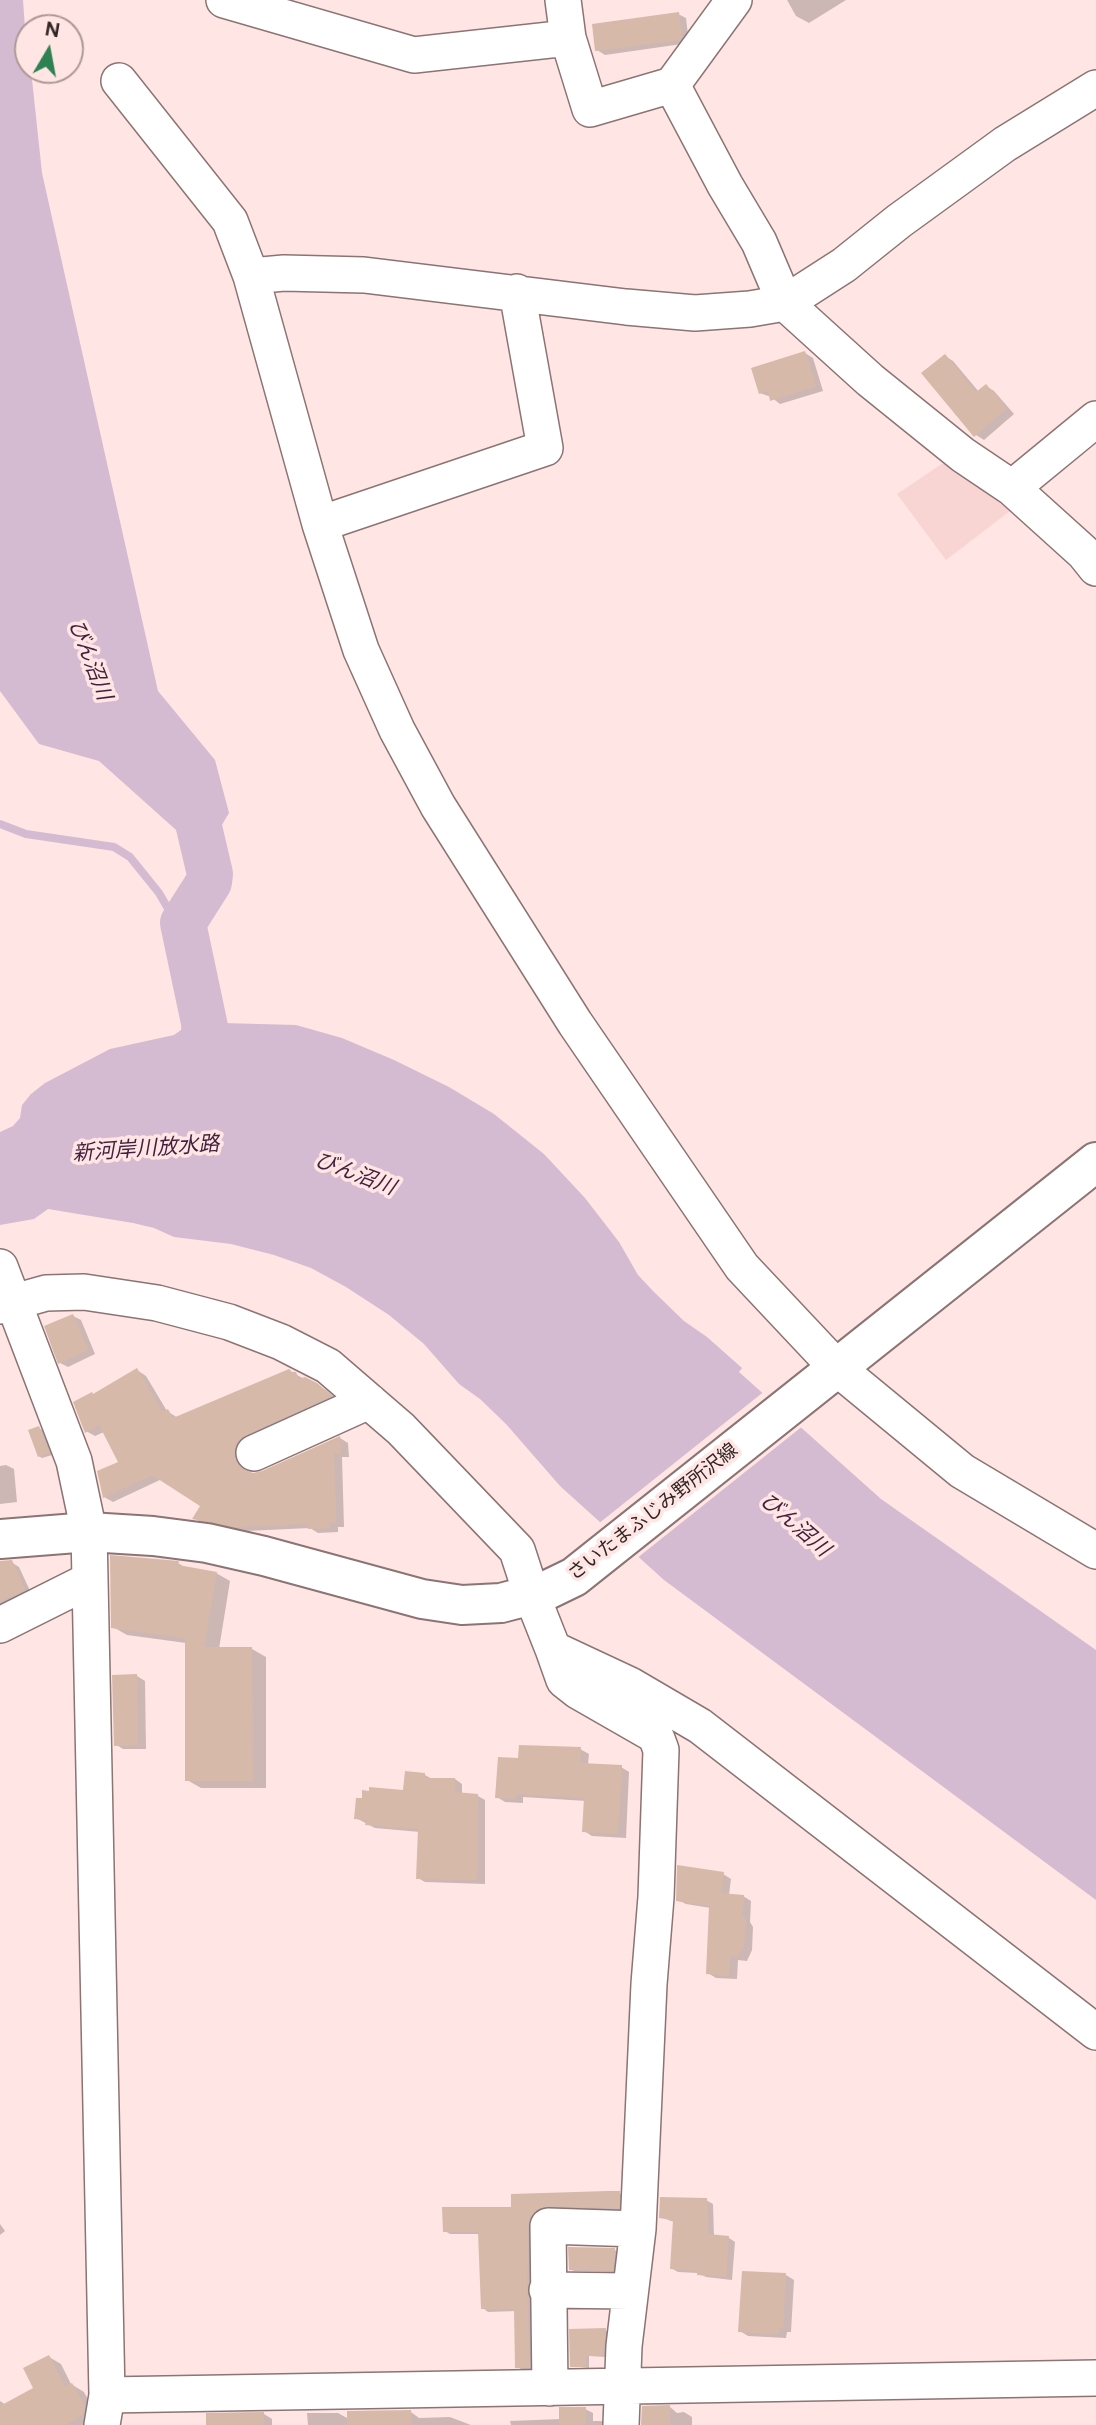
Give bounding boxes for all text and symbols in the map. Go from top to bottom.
north arrow [14,14,84,84]
text: N [43,17,62,42]
water label: びん沼川 [63,616,117,704]
water label: 新河岸川放水路 [72,1131,220,1167]
water label: びん沼川 [311,1147,399,1201]
street label: さいたまふじみ野所沢線 [564,1439,742,1585]
water label: びん沼川 [755,1488,835,1562]

